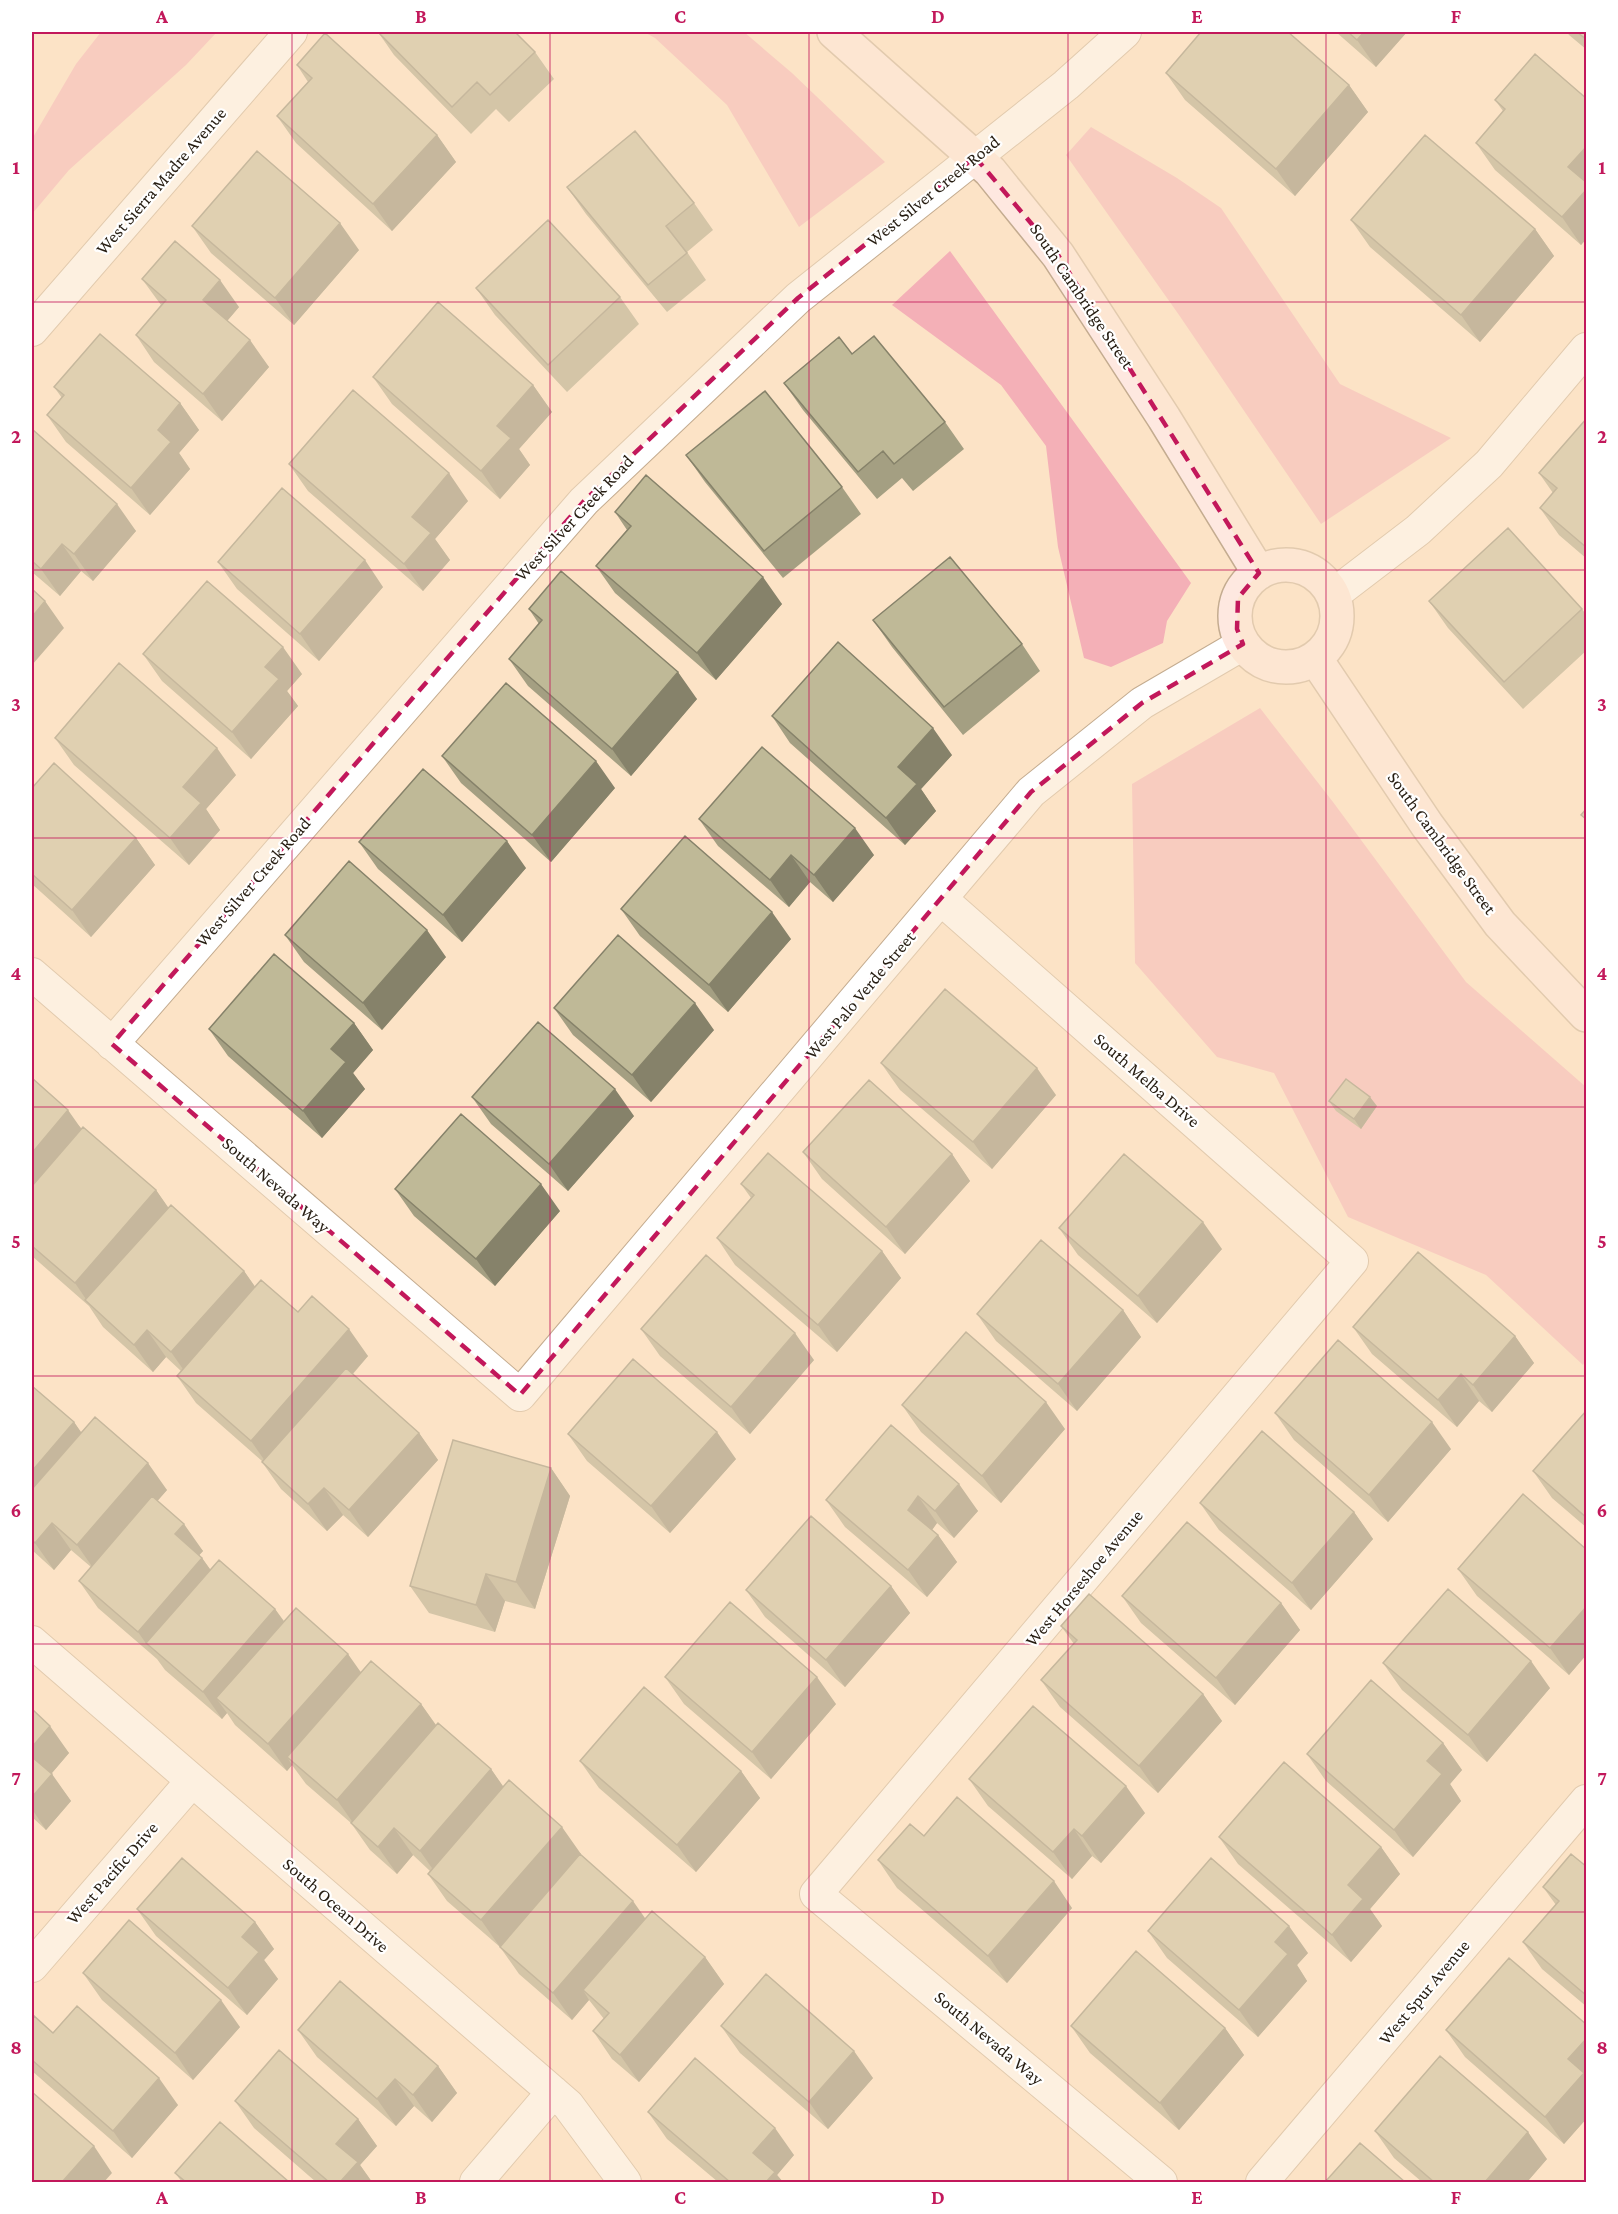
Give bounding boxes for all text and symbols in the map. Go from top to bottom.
text: A [155,5,169,27]
text: B [415,5,427,27]
text: C [674,5,686,27]
text: D [931,5,945,27]
text: E [1191,5,1203,27]
text: F [1451,5,1462,27]
street label: West Sierra Madre Avenue [92,103,230,259]
street label: West Silver Creek Road [863,131,1004,251]
text: 1 [12,156,20,178]
text: 1 [1598,156,1606,178]
street label: South Cambridge Street [1026,219,1139,373]
text: 2 [11,425,21,447]
text: 2 [1597,425,1607,447]
street label: West Silver Creek Road [511,451,638,585]
text: 3 [11,693,21,715]
text: 3 [1597,693,1607,715]
street label: South Cambridge Street [1384,768,1501,919]
street label: West Silver Creek Road [191,813,315,951]
street label: West Palo Verde Street [801,926,920,1063]
text: 4 [11,962,22,984]
text: 4 [1597,962,1608,984]
street label: South Melba Drive [1090,1029,1204,1131]
street label: South Nevada Way [218,1133,334,1237]
text: 5 [11,1230,21,1252]
text: 5 [1597,1230,1607,1252]
text: 6 [11,1499,21,1521]
text: 6 [1597,1499,1607,1521]
street label: West Horseshoe Avenue [1021,1506,1147,1650]
text: 7 [11,1767,21,1789]
text: 7 [1597,1767,1607,1789]
street label: West Pacific Drive [62,1818,162,1928]
street label: South Ocean Drive [279,1854,393,1956]
street label: West Spur Avenue [1374,1936,1474,2048]
street label: South Nevada Way [931,1987,1048,2090]
text: 8 [10,2036,22,2058]
text: 8 [1596,2036,1608,2058]
text: A [155,2186,169,2208]
text: B [415,2186,427,2208]
text: C [674,2186,686,2208]
text: D [931,2186,945,2208]
text: E [1191,2186,1203,2208]
text: F [1451,2186,1462,2208]

